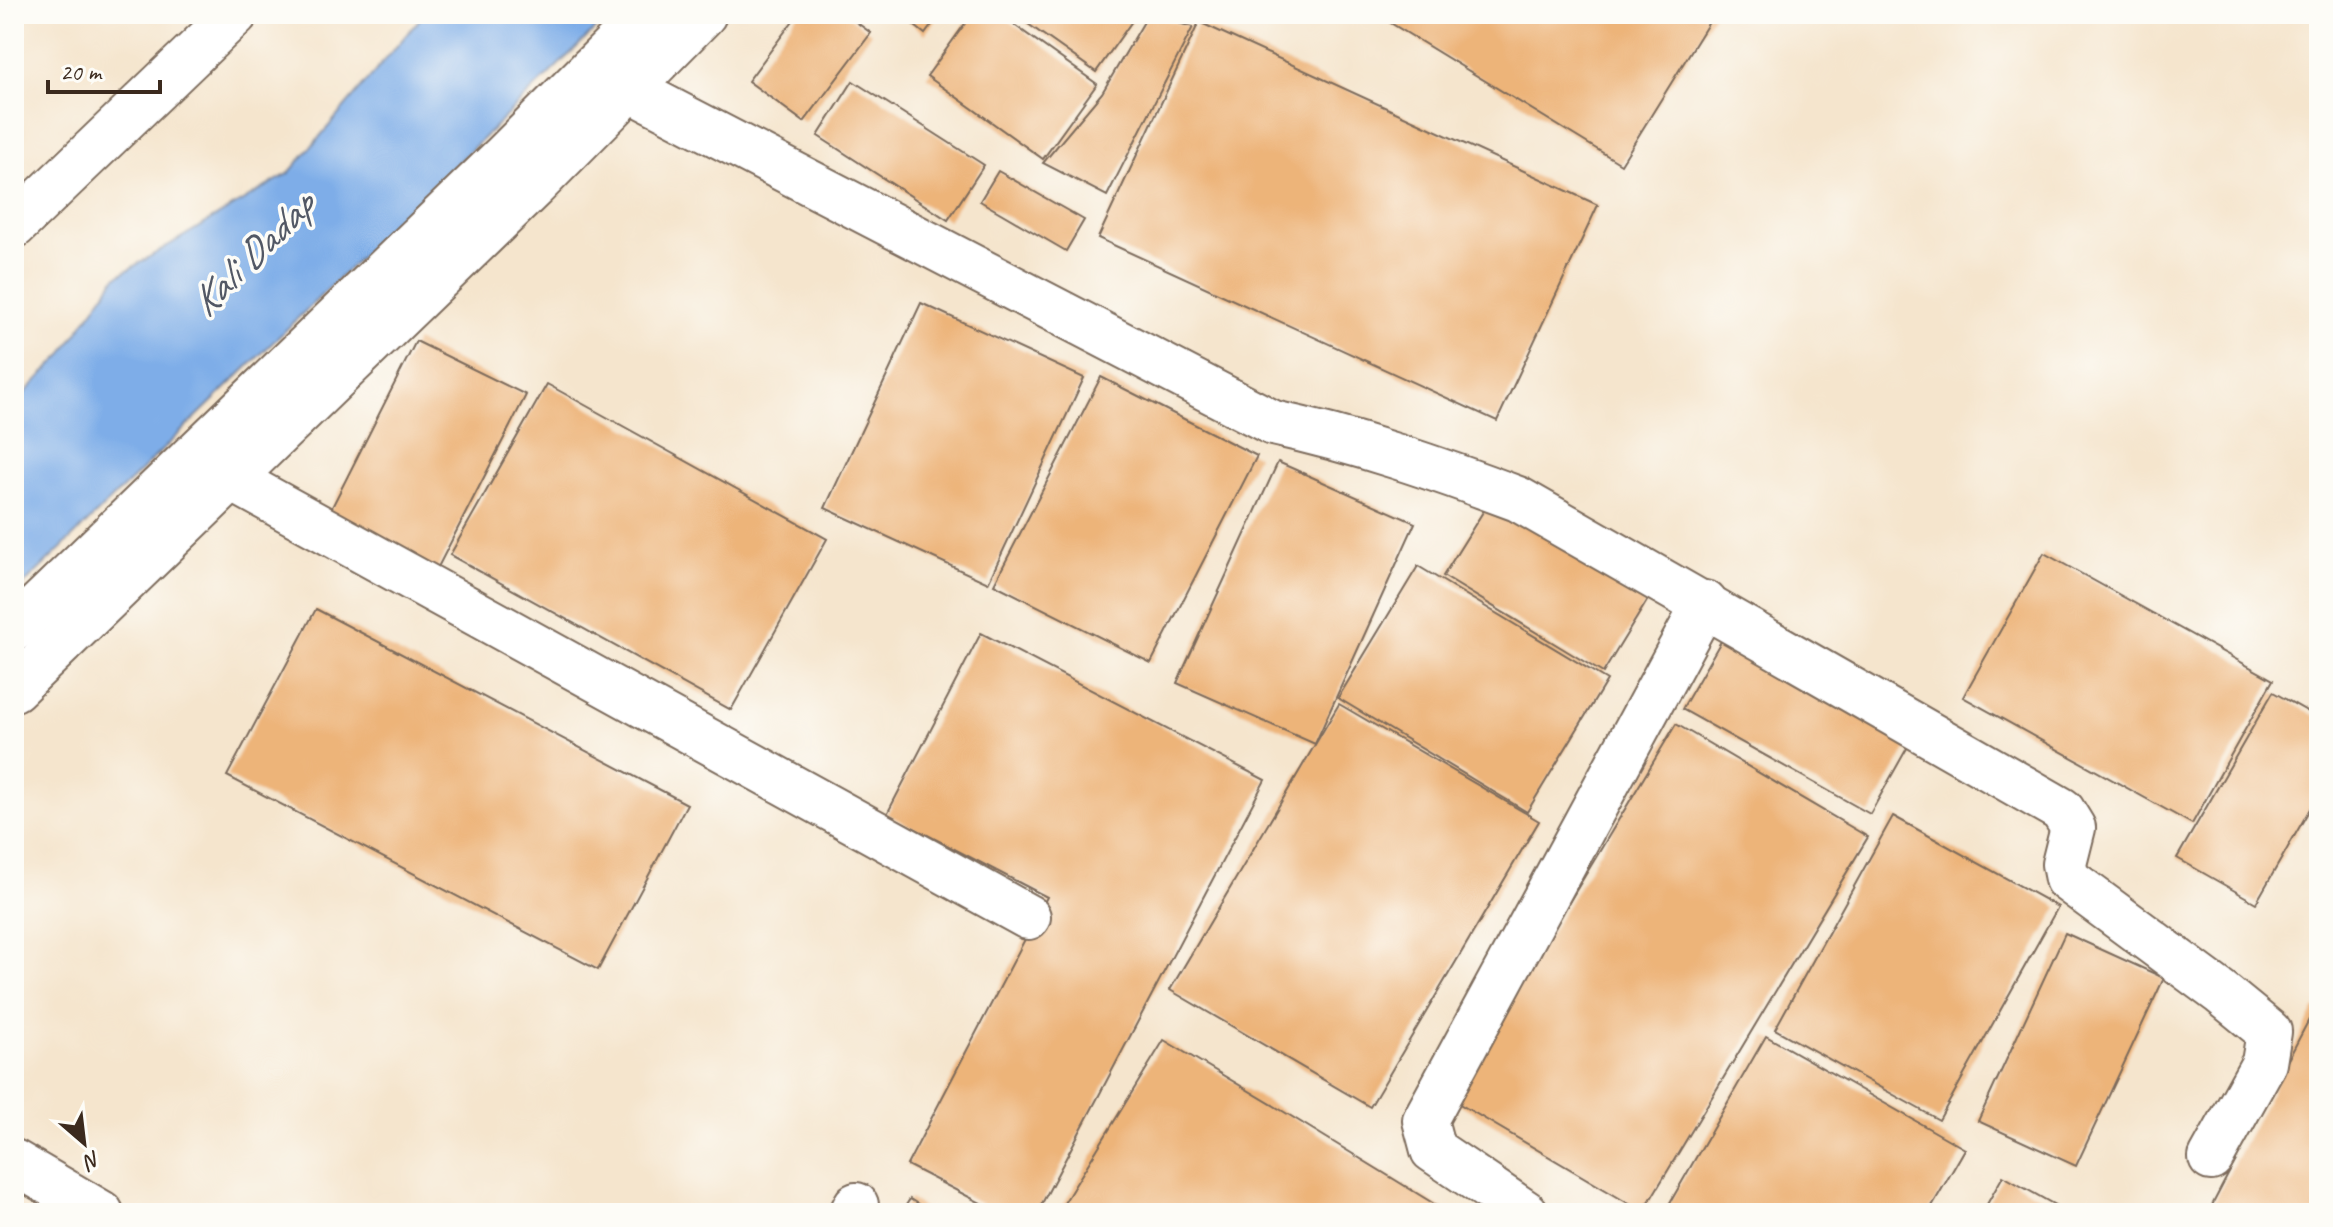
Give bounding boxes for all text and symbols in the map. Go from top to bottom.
scale bar [48,44,160,94]
text: 20 m [60,57,103,87]
water label: Kali Dadap [179,177,329,328]
north arrow [44,1103,124,1183]
text: N [77,1144,106,1177]

